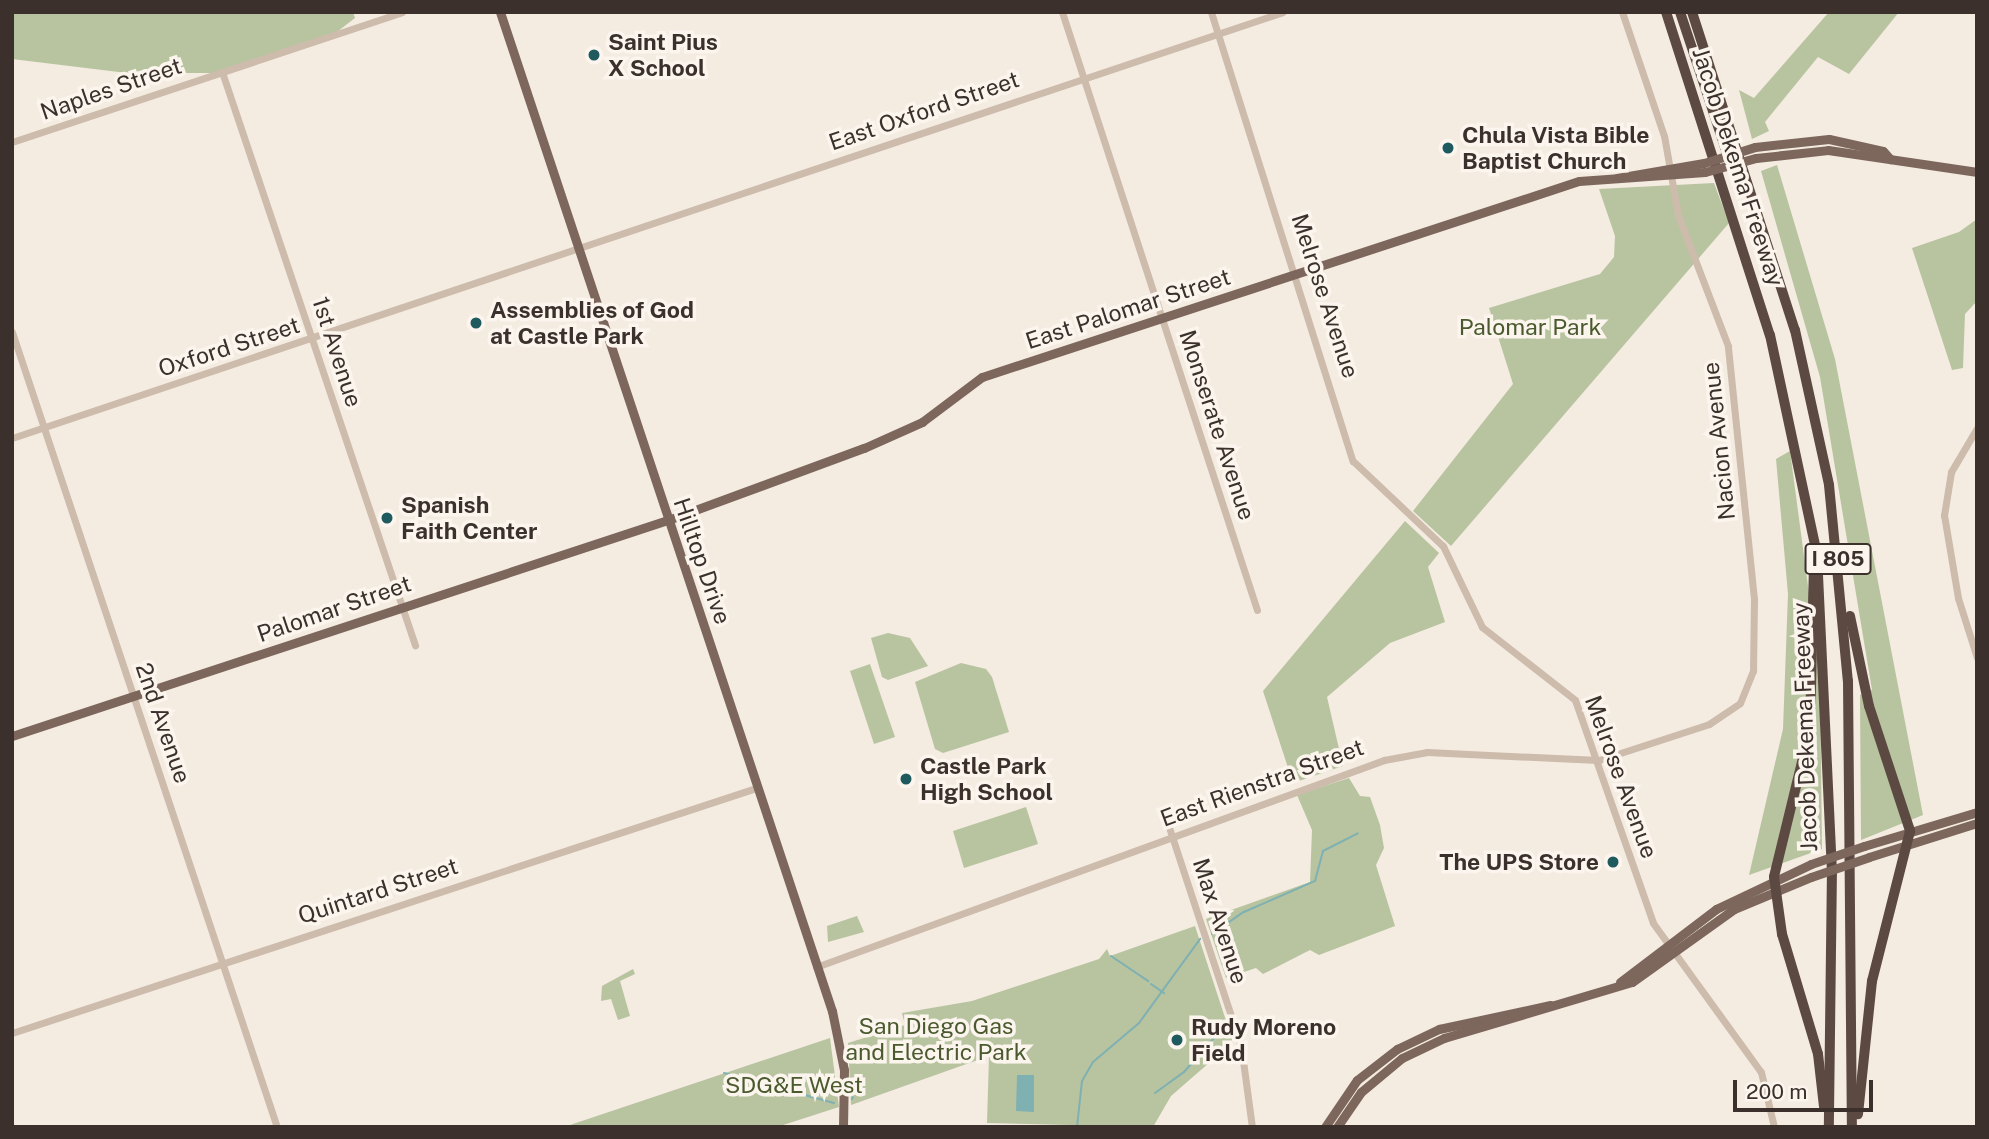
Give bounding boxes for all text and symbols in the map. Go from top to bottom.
place label: Saint Pius X School [608,28,718,82]
street label: Jacob Dekema Freeway [1686,44,1790,290]
marker: Saint Pius X School [586,47,602,63]
street label: Naples Street [37,52,185,126]
street label: East Oxford Street [825,65,1023,157]
place label: Chula Vista Bible Baptist Church [1462,121,1650,175]
marker: Chula Vista Bible Baptist Church [1440,140,1456,156]
street label: Melrose Avenue [1285,210,1365,382]
street label: East Palomar Street [1022,263,1234,355]
street label: 1st Avenue [306,293,368,411]
place label: Assemblies of God at Castle Park [490,296,694,350]
street label: Oxford Street [155,311,303,383]
park label: Palomar Park [1459,313,1601,341]
marker: Assemblies of God at Castle Park [468,315,484,331]
street label: Monserate Avenue [1173,327,1261,523]
street label: Nacion Avenue [1697,361,1741,521]
place label: Spanish Faith Center [401,491,537,545]
street label: Hilltop Drive [667,494,737,628]
marker: Spanish Faith Center [379,510,395,526]
road number: I 805 [1803,542,1873,576]
street label: Palomar Street [253,570,415,648]
street label: Jacob Dekema Freeway [1787,602,1823,852]
street label: 2nd Avenue [130,659,196,787]
street label: Melrose Avenue [1579,692,1663,862]
street label: East Rienstra Street [1157,733,1367,833]
place label: Castle Park High School [920,752,1053,806]
marker: Castle Park High School [898,771,914,787]
place label: The UPS Store [1439,848,1599,876]
street label: Quintard Street [295,852,461,930]
marker: The UPS Store [1605,854,1621,870]
street label: Max Avenue [1187,855,1253,987]
park label: San Diego Gas and Electric Park [845,1012,1027,1066]
place label: Rudy Moreno Field [1191,1013,1336,1067]
marker: Rudy Moreno Field [1169,1032,1185,1048]
scale bar [1737,1066,1877,1110]
park label: SDG&E West [725,1071,863,1099]
text: 200 m [1746,1079,1807,1104]

